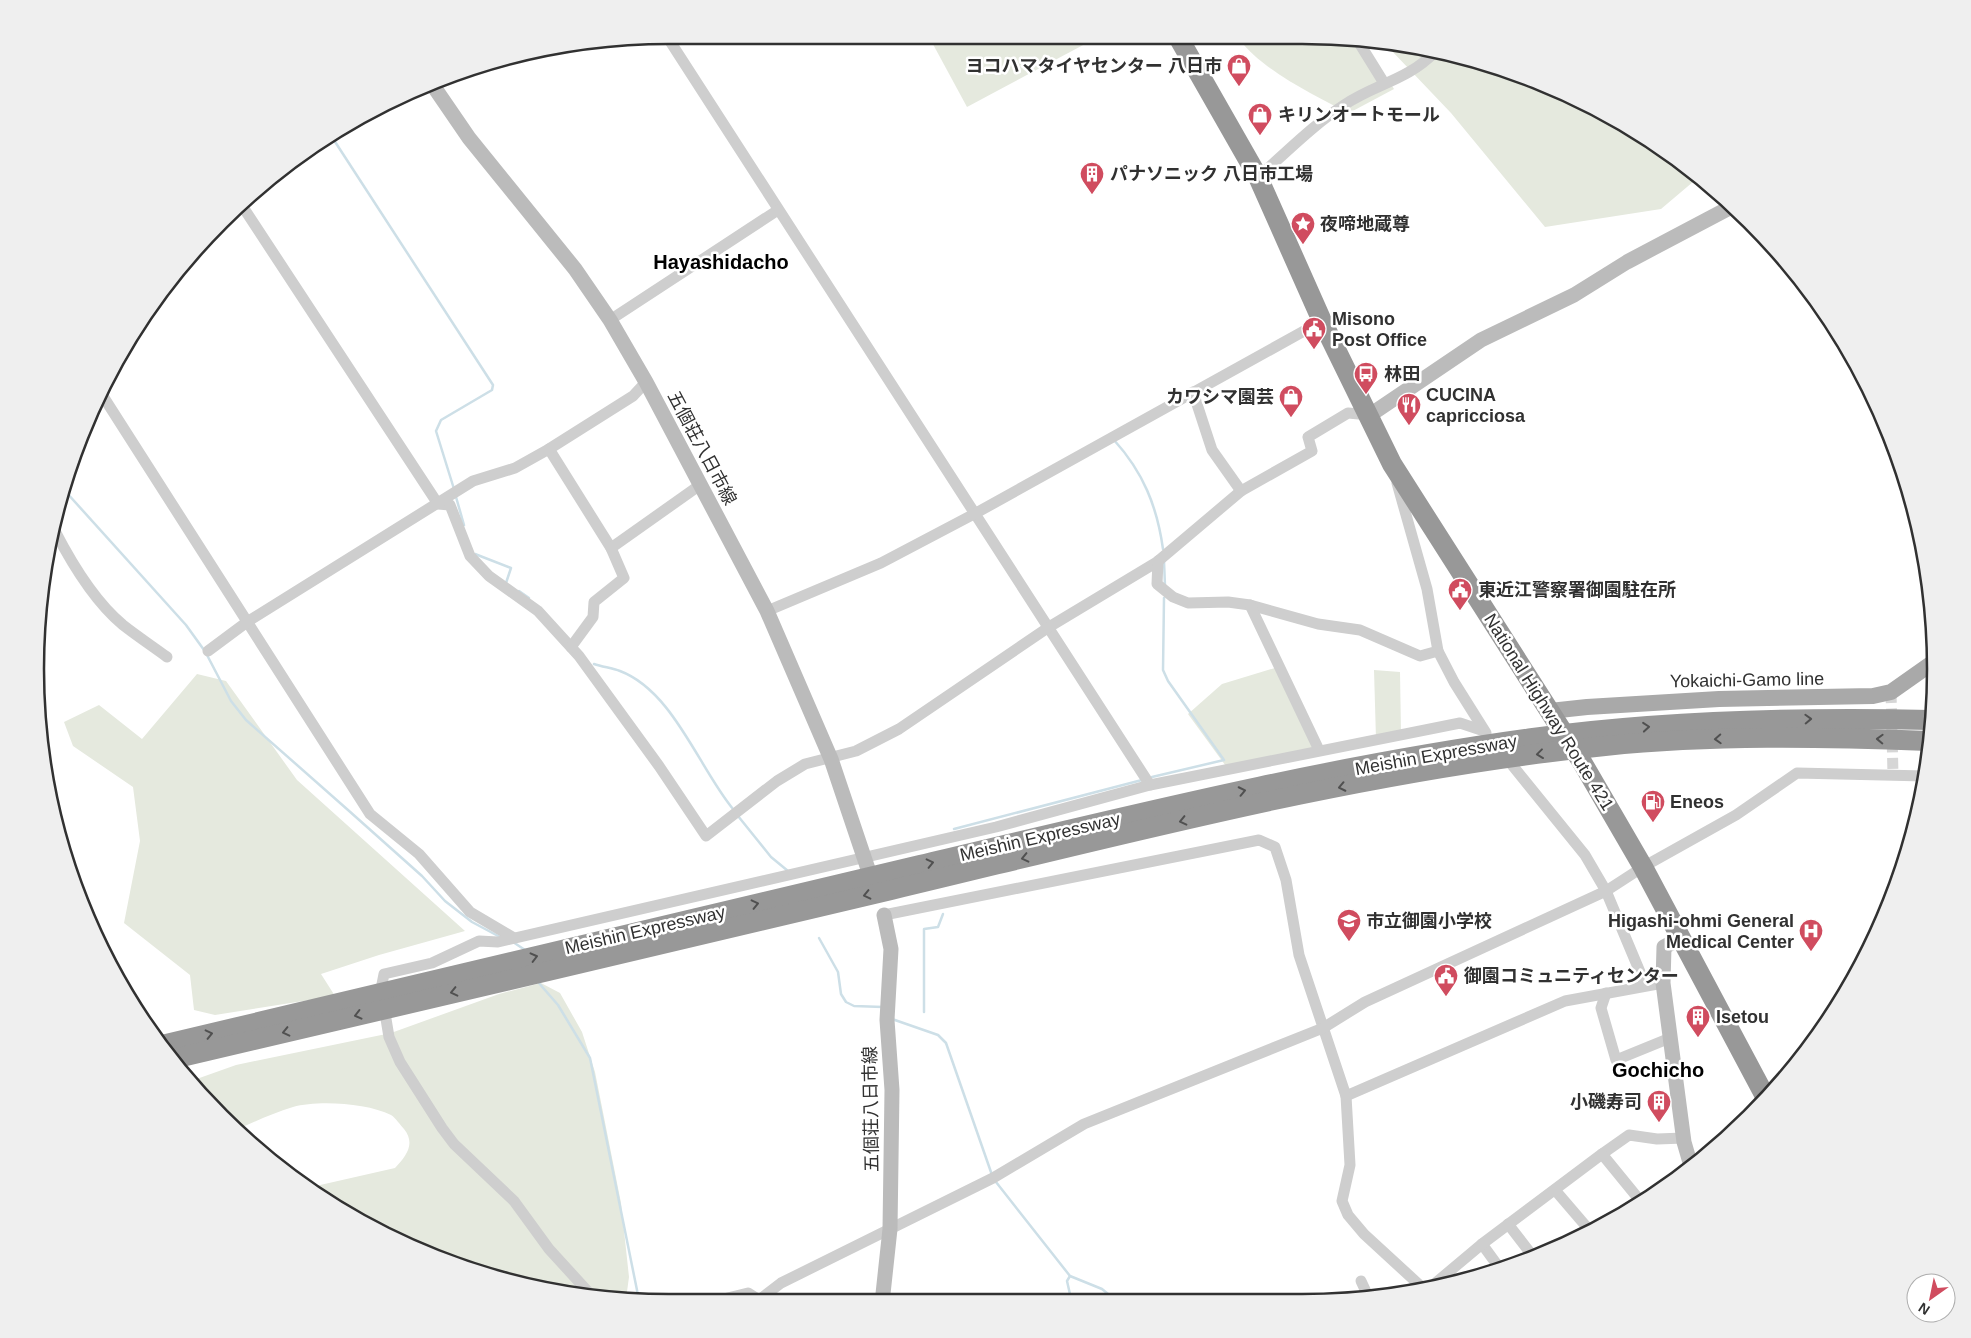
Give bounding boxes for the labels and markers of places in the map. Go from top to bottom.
shop icon: ヨコハマタイヤセンター 八日市 [1226,53,1252,87]
place label: ヨコハマタイヤセンター 八日市 [966,56,1222,76]
shop icon: キリンオートモール [1247,102,1273,136]
place label: キリンオートモール [1278,105,1440,125]
building icon: パナソニック 八日市工場 [1079,161,1105,195]
place label: パナソニック 八日市工場 [1110,164,1313,184]
place icon: 夜啼地蔵尊 [1290,211,1316,245]
place label: 夜啼地蔵尊 [1320,214,1410,234]
place label: Misono Post Office [1332,309,1427,350]
public building icon: Misono Post Office [1301,316,1327,350]
bus stop icon: 林田 [1353,361,1379,395]
place label: 林田 [1384,364,1420,384]
shop icon: カワシマ園芸 [1278,384,1304,418]
place label: CUCINA capricciosa [1426,385,1526,426]
place label: カワシマ園芸 [1166,387,1274,407]
restaurant icon: CUCINA capricciosa [1396,392,1422,426]
public building icon: 東近江警察署御園駐在所 [1447,577,1473,611]
place label: 東近江警察署御園駐在所 [1478,580,1676,600]
fuel station icon: Eneos [1640,789,1666,823]
place label: Eneos [1670,792,1724,812]
school or university icon: 市立御園小学校 [1336,908,1362,942]
place label: 市立御園小学校 [1366,911,1492,931]
place label: Higashi-ohmi General Medical Center [1608,911,1794,952]
hospital icon: Higashi-ohmi General Medical Center [1798,918,1824,952]
public building icon: 御園コミュニティセンター [1433,963,1459,997]
place label: 御園コミュニティセンター [1463,966,1679,986]
building icon: Isetou [1685,1004,1711,1038]
place label: Isetou [1716,1007,1769,1027]
building icon: 小磯寿司 [1646,1089,1672,1123]
place label: 小磯寿司 [1570,1092,1642,1112]

